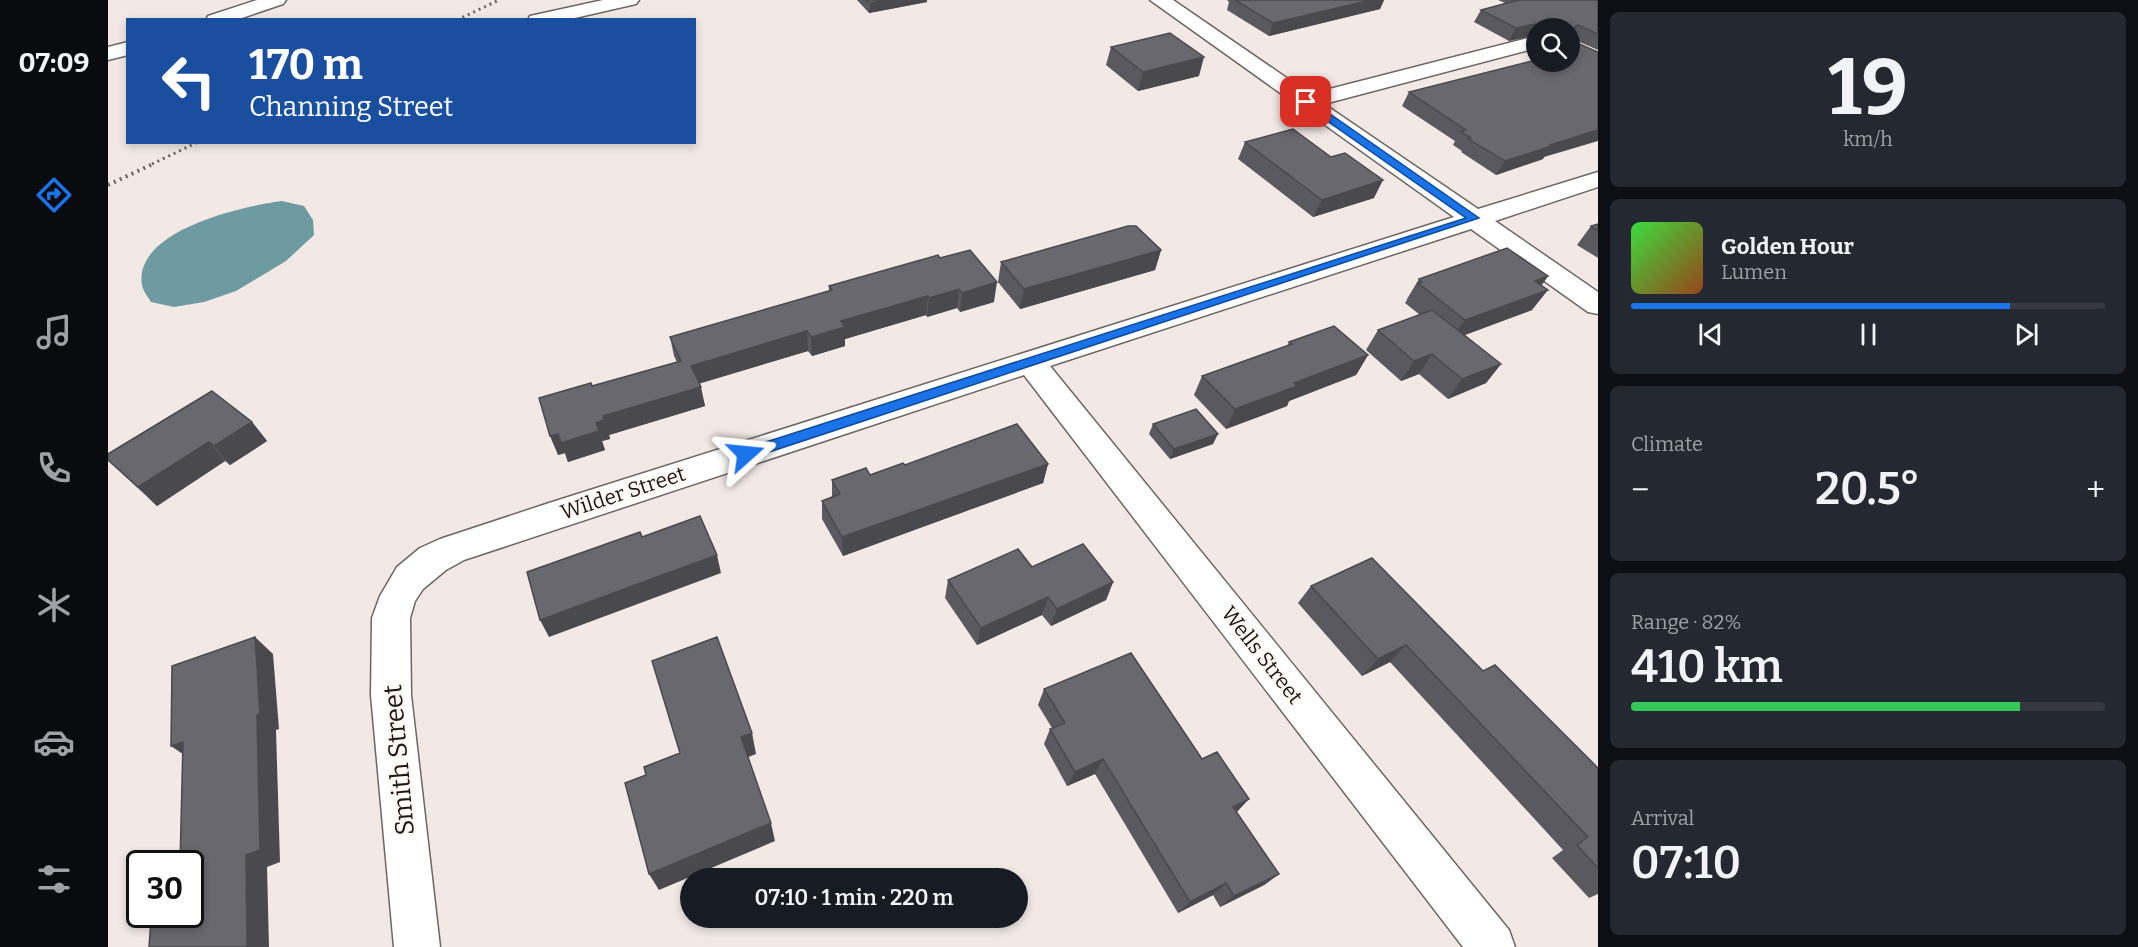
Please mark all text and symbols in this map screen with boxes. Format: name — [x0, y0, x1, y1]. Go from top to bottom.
map controls — [1526, 18, 1580, 72]
button: search — [1526, 18, 1580, 72]
text: 170 m — [249, 40, 363, 90]
text: 19 — [1828, 41, 1908, 135]
icon: left — [150, 42, 228, 120]
text: 07:09 — [18, 47, 90, 79]
pin — [1280, 76, 1331, 127]
icon: arrive — [1289, 85, 1322, 118]
text: Channing Street — [249, 91, 453, 123]
text: km/h — [1843, 127, 1893, 151]
icon: directions — [33, 174, 75, 216]
text: Golden Hour — [1721, 233, 1854, 260]
text: Lumen — [1721, 260, 1787, 284]
icon: music — [33, 311, 75, 353]
icon: previous — [1694, 318, 1727, 351]
icon: pause — [1852, 318, 1885, 351]
icon: next — [2010, 318, 2043, 351]
position arrow — [714, 422, 778, 486]
text: Climate — [1631, 432, 1703, 456]
icon: phone — [33, 447, 75, 489]
street label: Wilder Street — [557, 460, 689, 525]
text: 20.5° — [1815, 462, 1920, 516]
text: − — [1631, 470, 1649, 510]
text: + — [2086, 470, 2105, 510]
icon: climate — [33, 584, 75, 626]
street label: Wells Street — [1216, 601, 1309, 709]
text: Range · 82% — [1631, 610, 1741, 634]
text: 410 km — [1631, 640, 1783, 694]
street label: Smith Street — [377, 683, 421, 837]
icon: car — [33, 721, 75, 763]
text: Arrival — [1631, 806, 1694, 830]
text: 07:10 — [1631, 836, 1741, 890]
speed limit sign: 30 — [126, 850, 204, 928]
icon: filters — [33, 858, 75, 900]
text: 07:10 · 1 min · 220 m — [754, 884, 954, 911]

